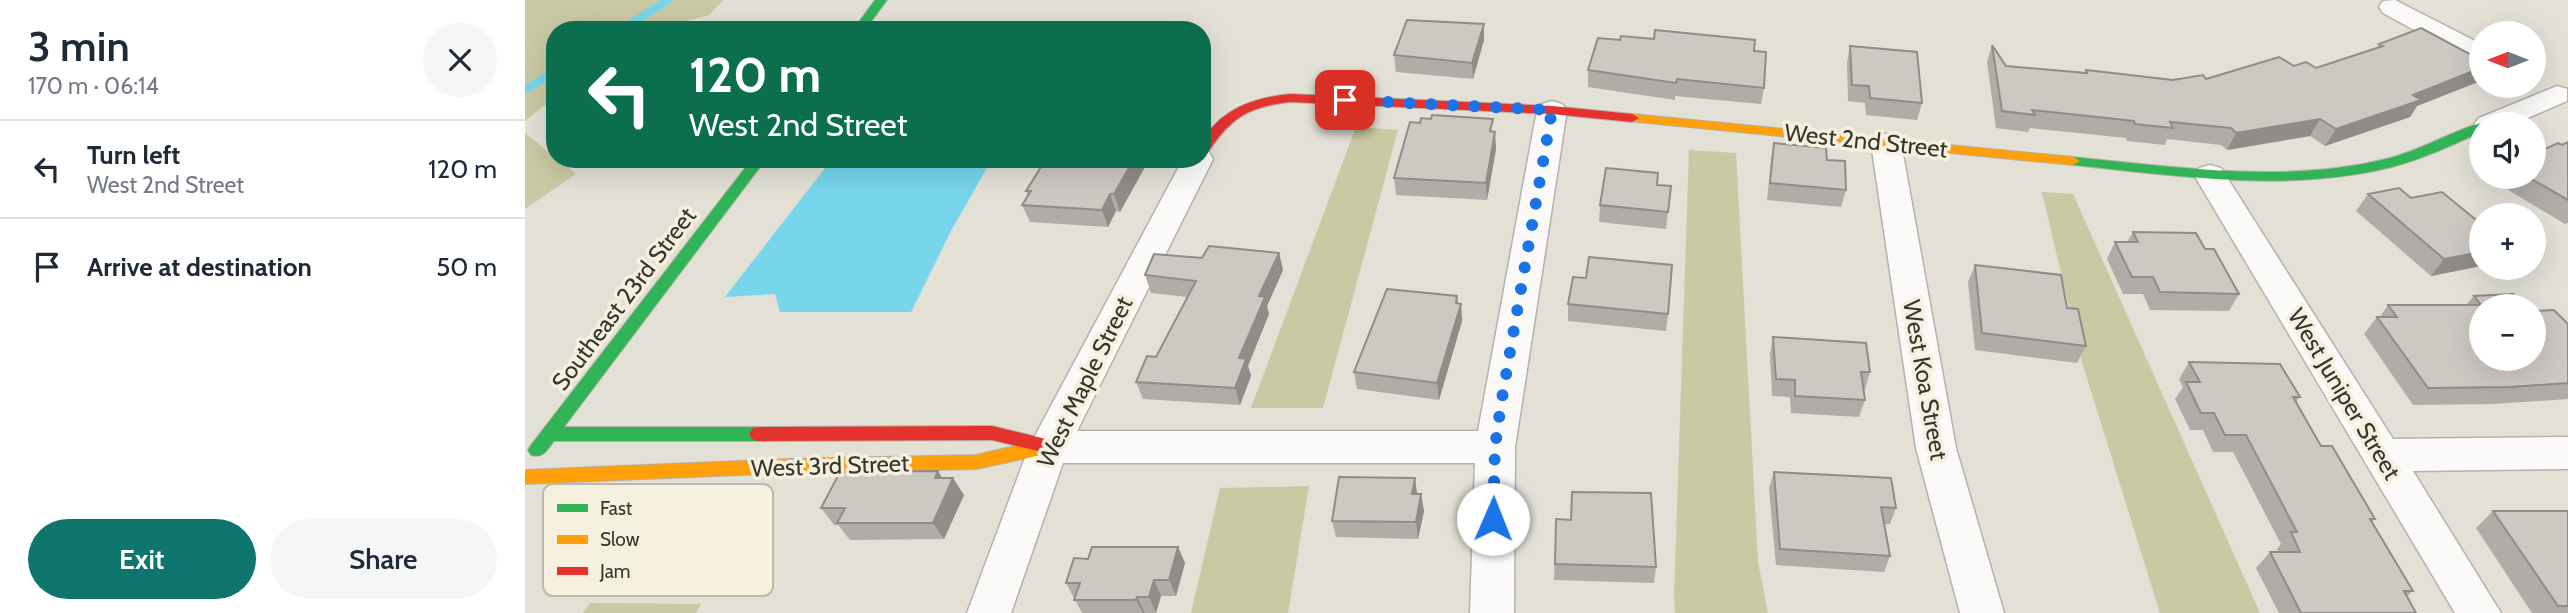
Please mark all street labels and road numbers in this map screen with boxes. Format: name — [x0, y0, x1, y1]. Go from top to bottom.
street label: West 2nd Street — [1783, 118, 1949, 163]
street label: Southeast 23rd Street — [545, 202, 702, 396]
street label: West Maple Street — [1031, 292, 1138, 472]
street label: West Koa Street — [1897, 298, 1954, 462]
street label: West Juniper Street — [2282, 303, 2407, 485]
street label: West 3rd Street — [750, 448, 910, 483]

